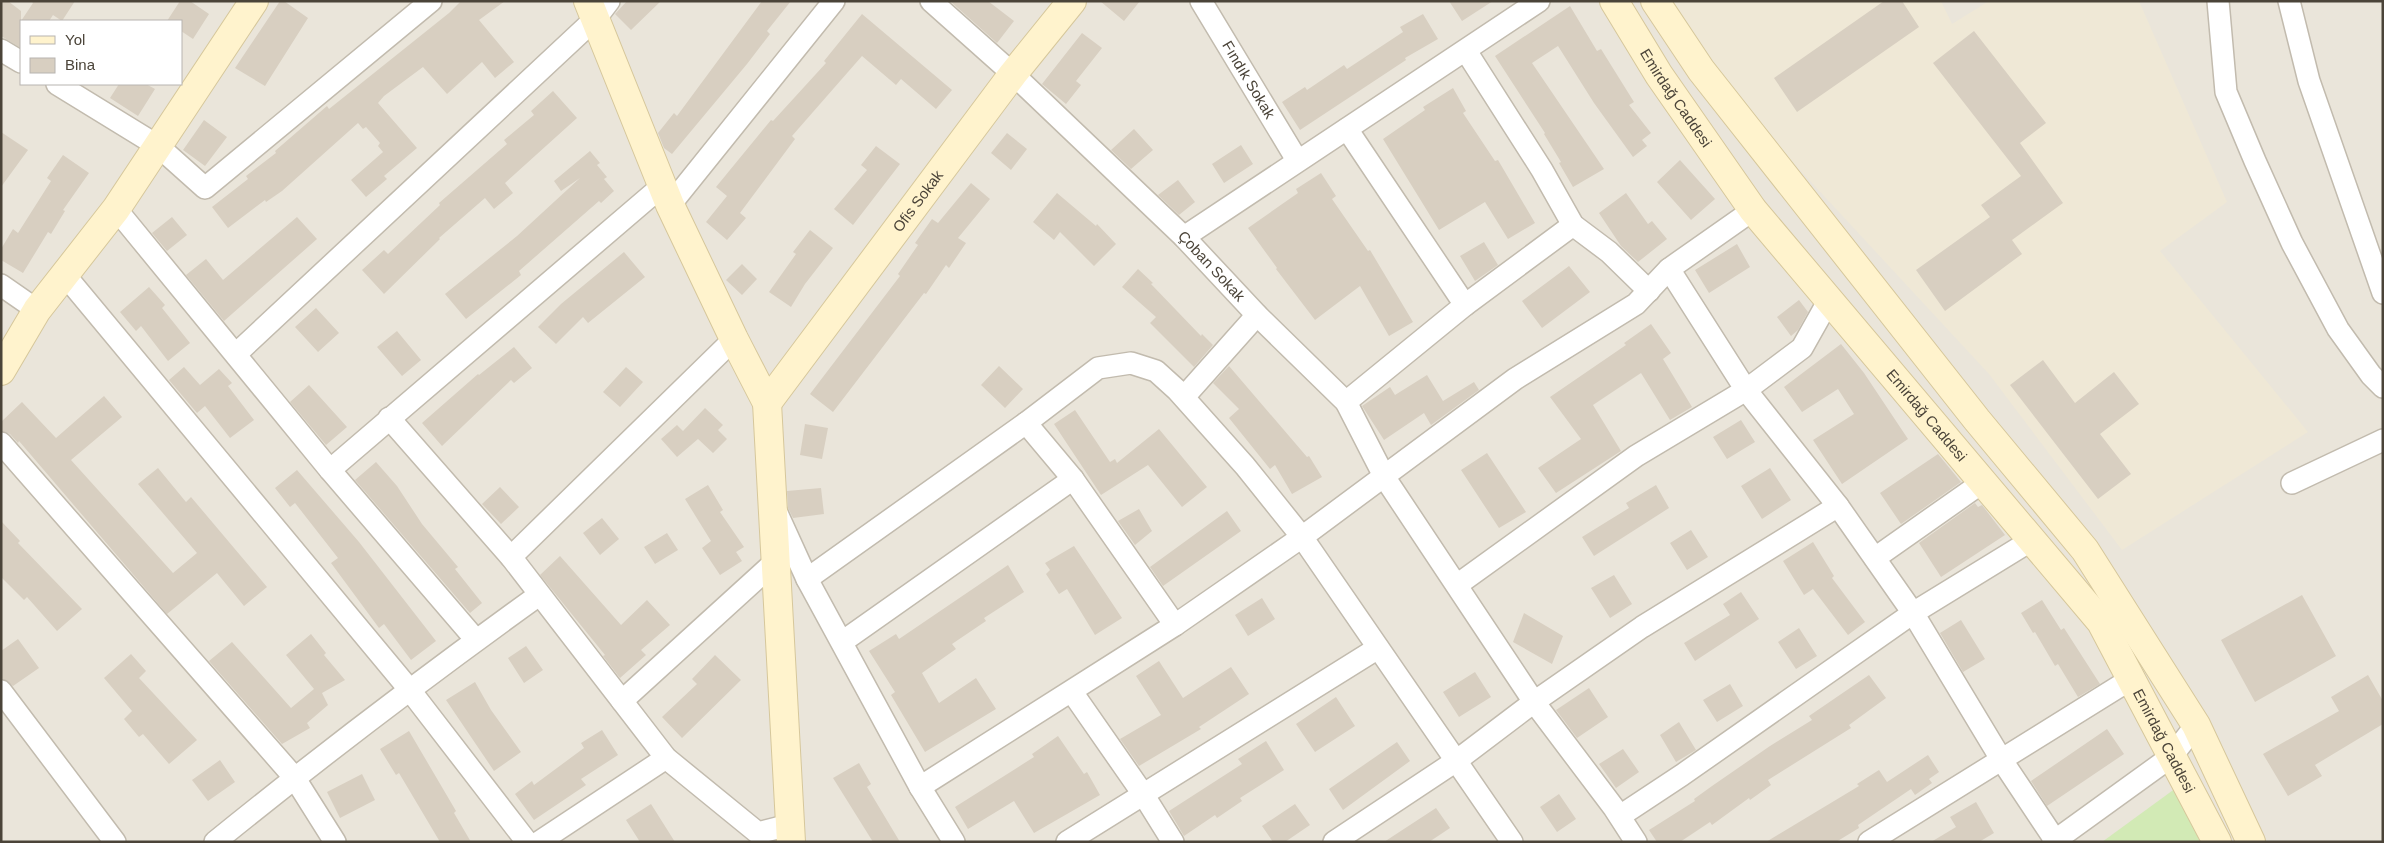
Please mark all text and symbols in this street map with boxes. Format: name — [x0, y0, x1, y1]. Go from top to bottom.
legend — [20, 20, 182, 85]
text: Yol — [65, 31, 85, 48]
street label: Fındık Sokak — [1219, 38, 1279, 122]
street label: Emirdağ Caddesi — [1637, 45, 1716, 150]
text: Bina — [65, 56, 96, 73]
street label: Ofis Sokak — [889, 166, 946, 235]
street label: Çoban Sokak — [1175, 227, 1249, 305]
street label: Emirdağ Caddesi — [1883, 366, 1971, 465]
street label: Emirdağ Caddesi — [2130, 686, 2199, 796]

